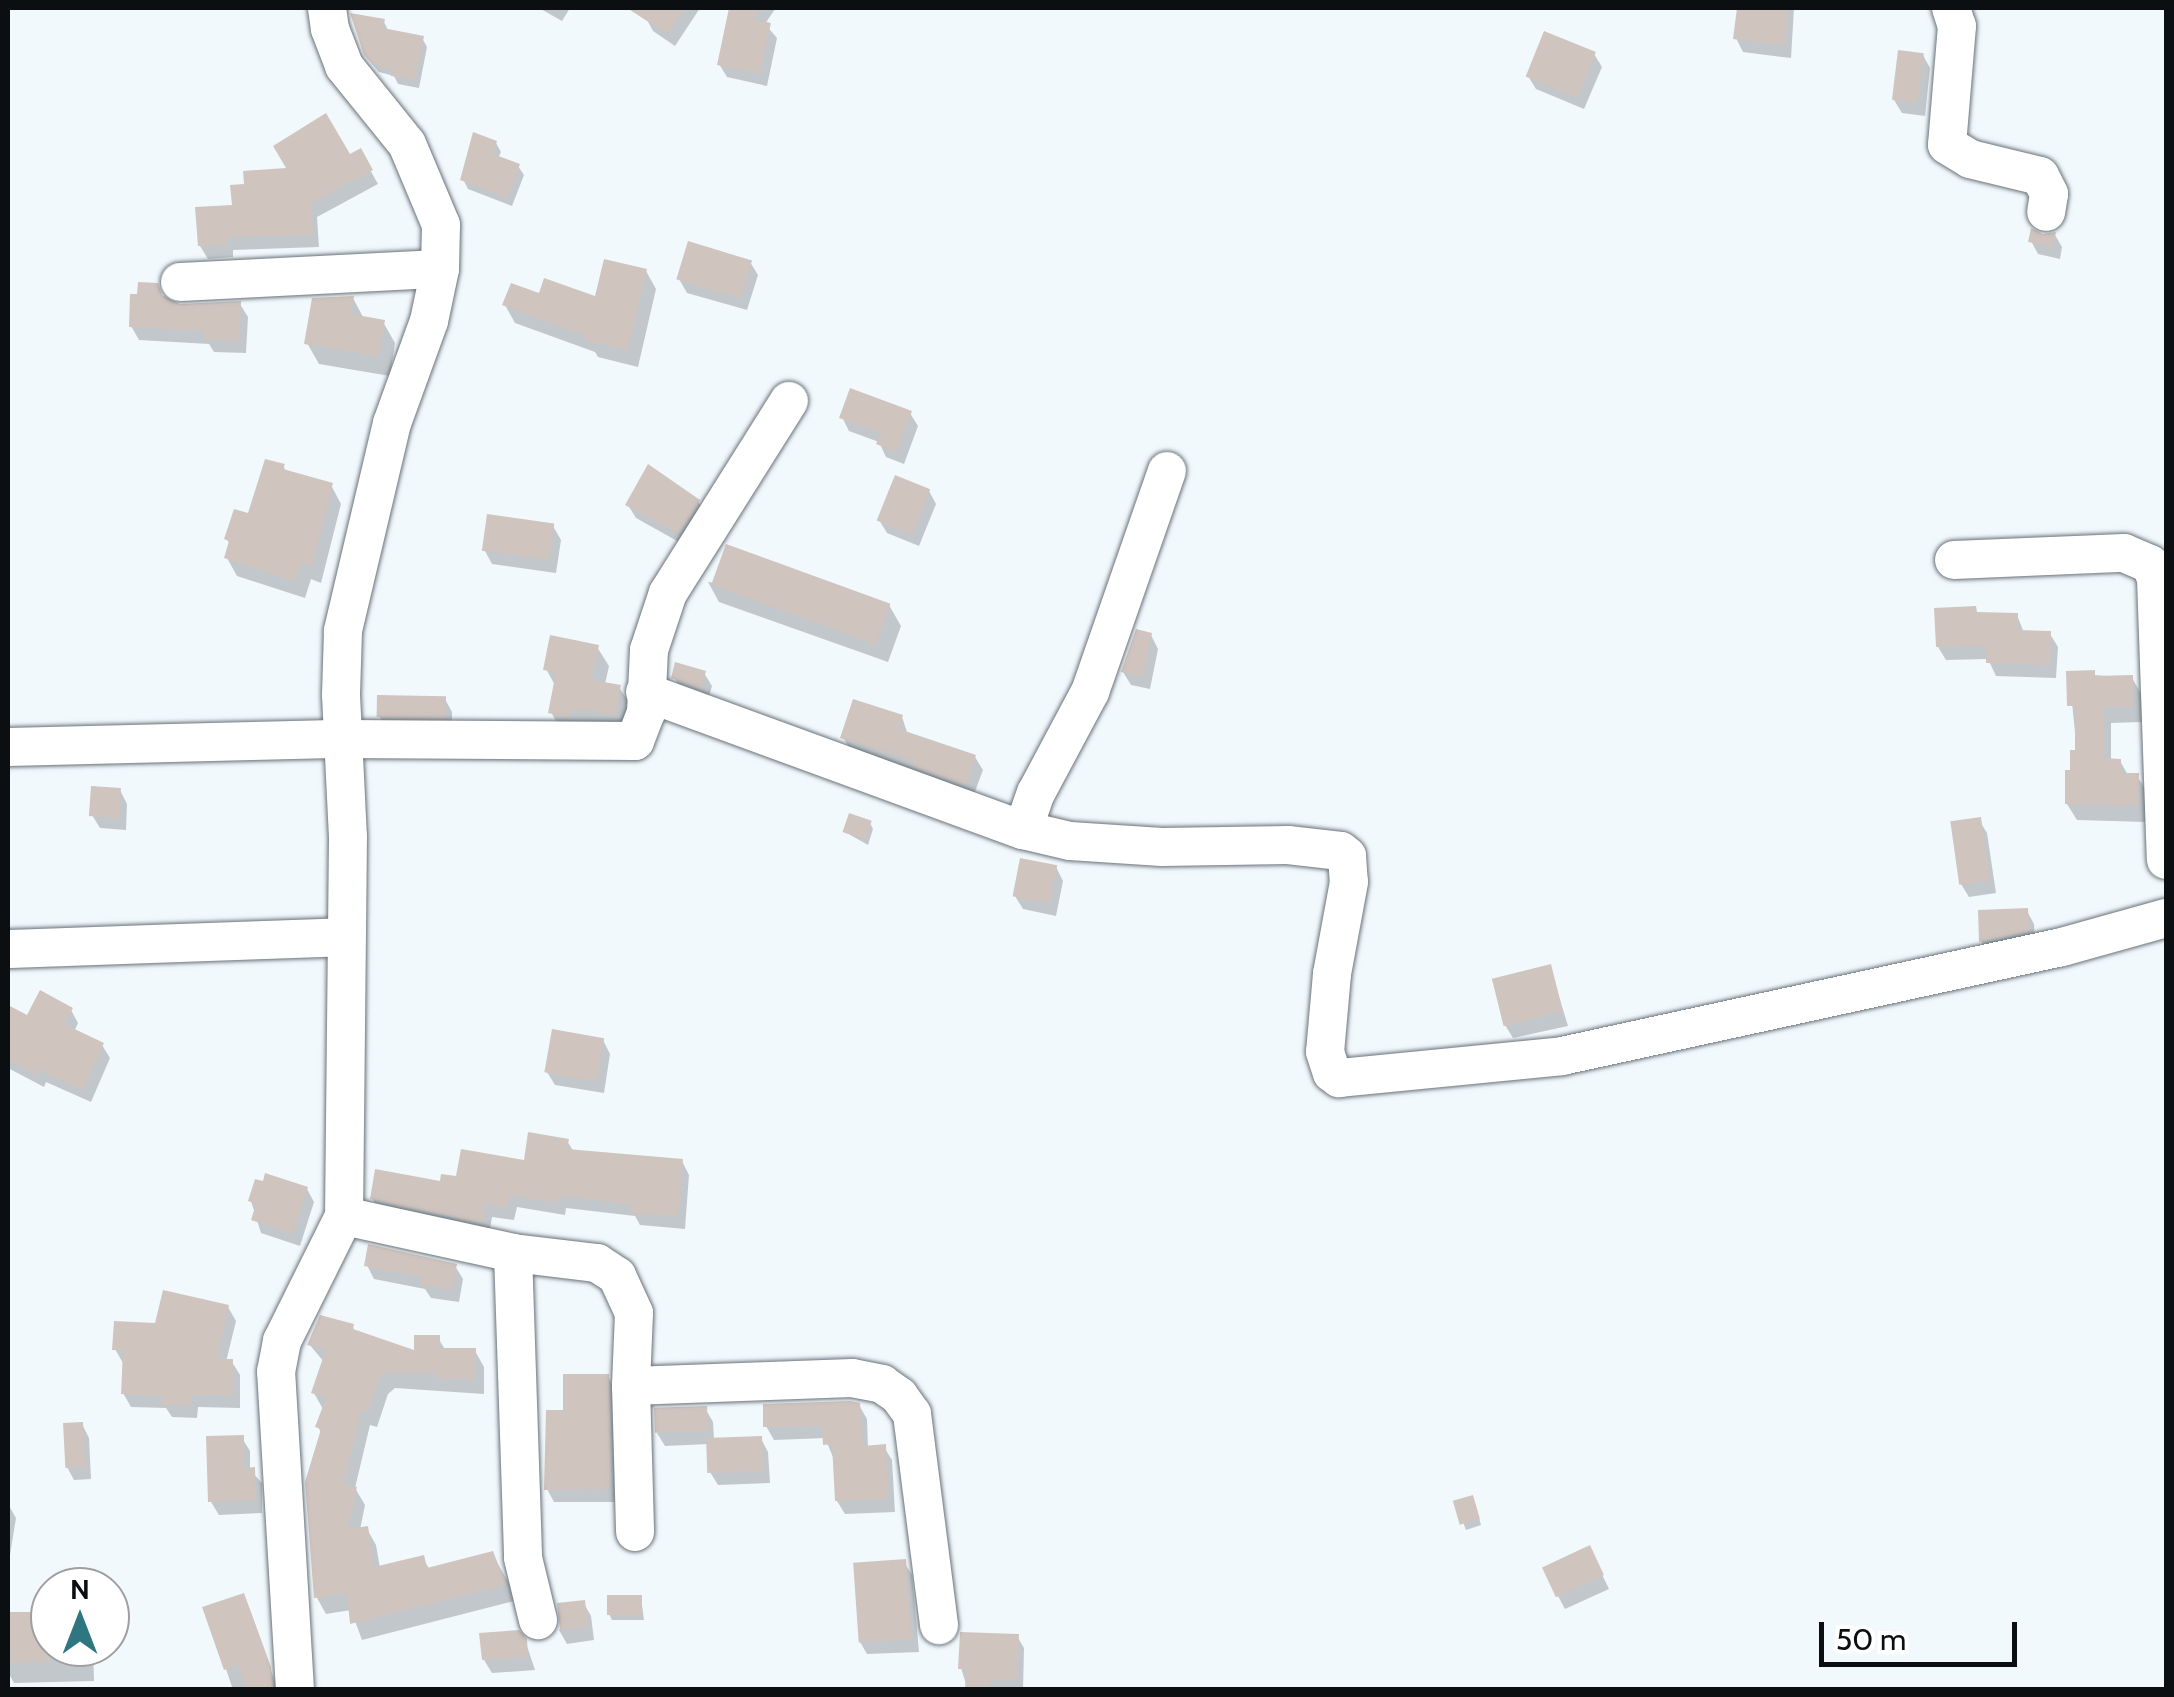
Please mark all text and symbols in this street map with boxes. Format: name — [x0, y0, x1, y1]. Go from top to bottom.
north arrow — [30, 1567, 130, 1667]
text: N — [70, 1572, 90, 1606]
scale bar — [1824, 1602, 2022, 1664]
text: 50 m — [1836, 1621, 1906, 1658]

